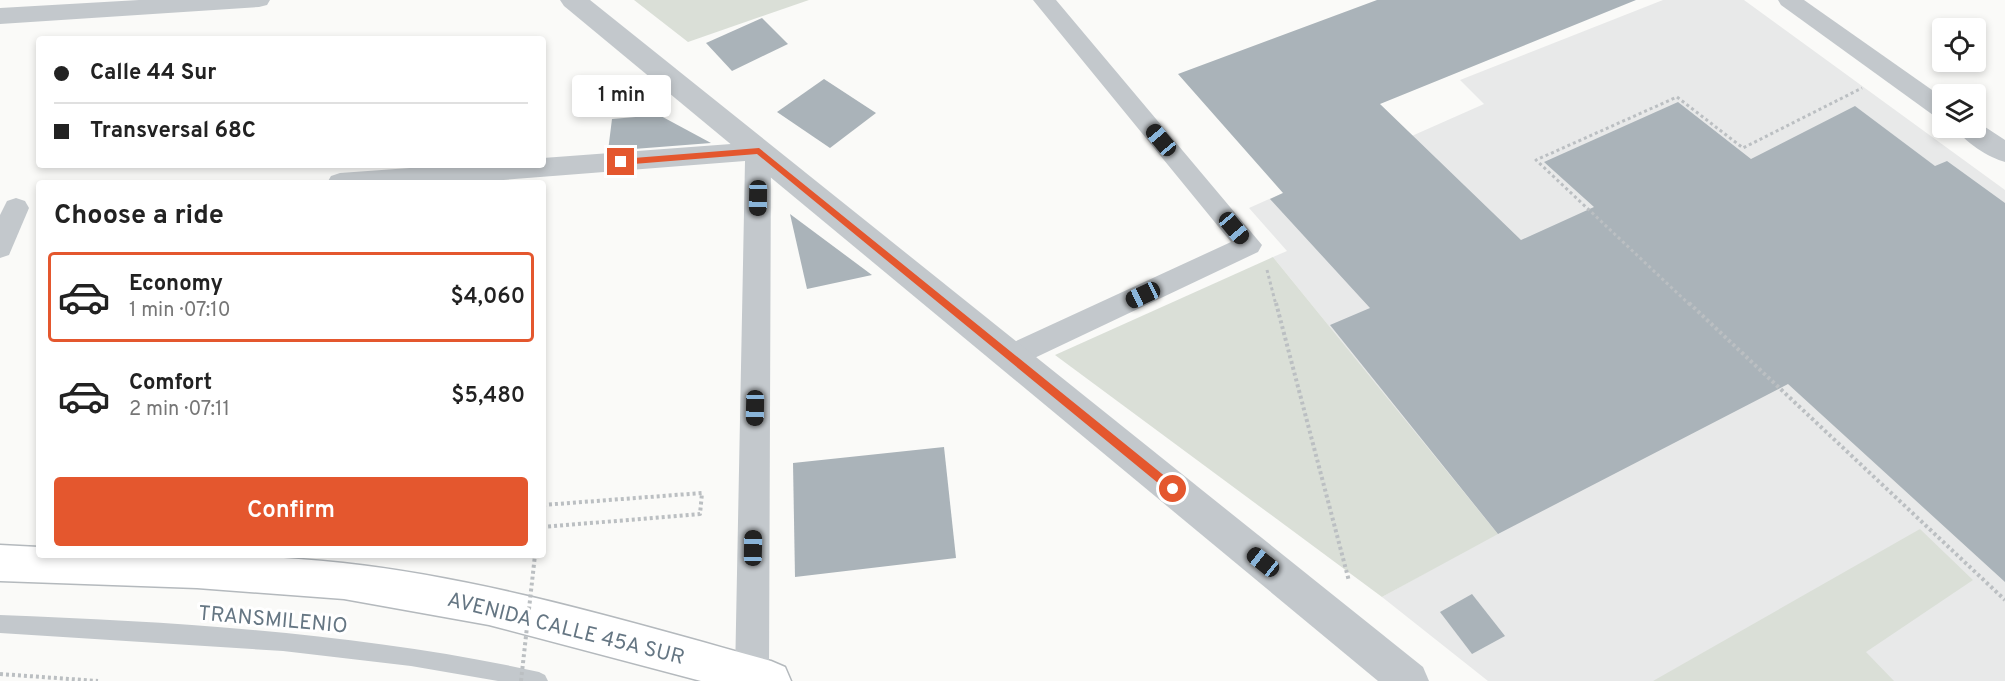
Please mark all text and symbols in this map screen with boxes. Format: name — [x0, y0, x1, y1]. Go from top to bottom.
map controls — [1932, 18, 1986, 138]
button: locate — [1932, 18, 1986, 72]
text: Calle 44 Sur — [90, 60, 216, 87]
callout: 1 min — [572, 75, 670, 117]
text: 1 min — [598, 83, 645, 109]
button: layers — [1932, 84, 1986, 138]
text: Transversal 68C — [90, 118, 256, 145]
car — [1143, 120, 1179, 160]
route end — [607, 148, 634, 175]
car — [749, 180, 767, 216]
text: Choose a ride — [54, 199, 224, 233]
car — [1216, 208, 1252, 248]
icon: car — [57, 270, 111, 324]
text: Economy — [129, 271, 223, 298]
car — [1123, 279, 1163, 311]
text: $4,060 — [450, 284, 525, 311]
text: 1 min · 07:10 — [129, 298, 231, 324]
icon: car — [57, 369, 111, 423]
text: Comfort — [129, 370, 212, 397]
text: $5,480 — [451, 383, 525, 410]
car — [746, 390, 764, 426]
text: 2 min · 07:11 — [129, 397, 230, 423]
route start — [1159, 475, 1186, 502]
button: Confirm — [54, 477, 528, 546]
car — [744, 530, 762, 566]
car — [1243, 544, 1283, 580]
street label: AVENIDA CALLE 45A SUR — [444, 587, 687, 672]
street label: TRANSMILENIO — [197, 601, 349, 640]

